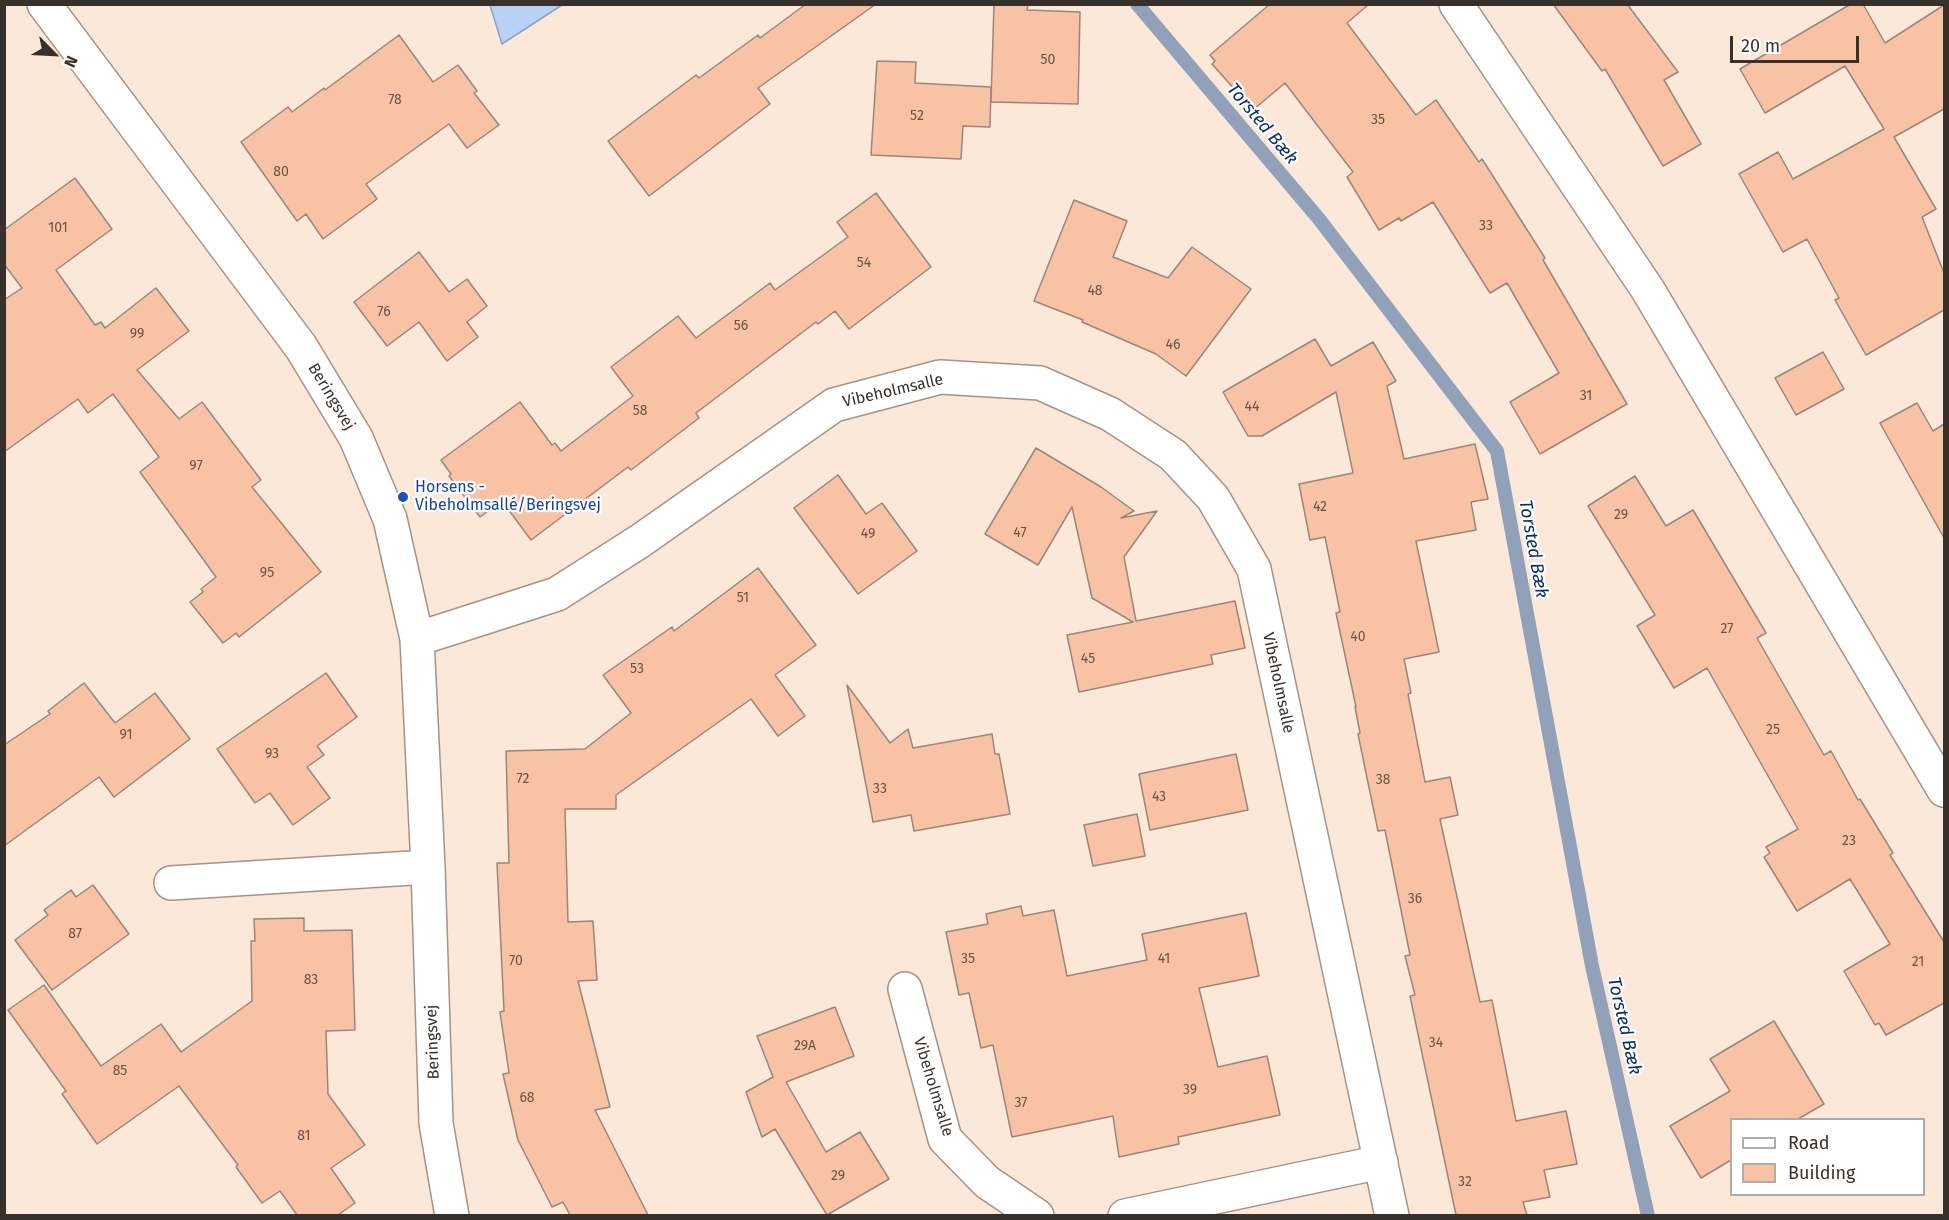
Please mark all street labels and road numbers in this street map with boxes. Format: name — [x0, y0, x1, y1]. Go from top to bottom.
street label: Beringsvej — [303, 360, 359, 434]
street label: Vibeholmsalle — [841, 370, 945, 412]
street label: Vibeholmsalle — [1258, 631, 1298, 735]
street label: Beringsvej — [422, 1004, 444, 1080]
street label: Vibeholmsalle — [909, 1035, 957, 1139]

